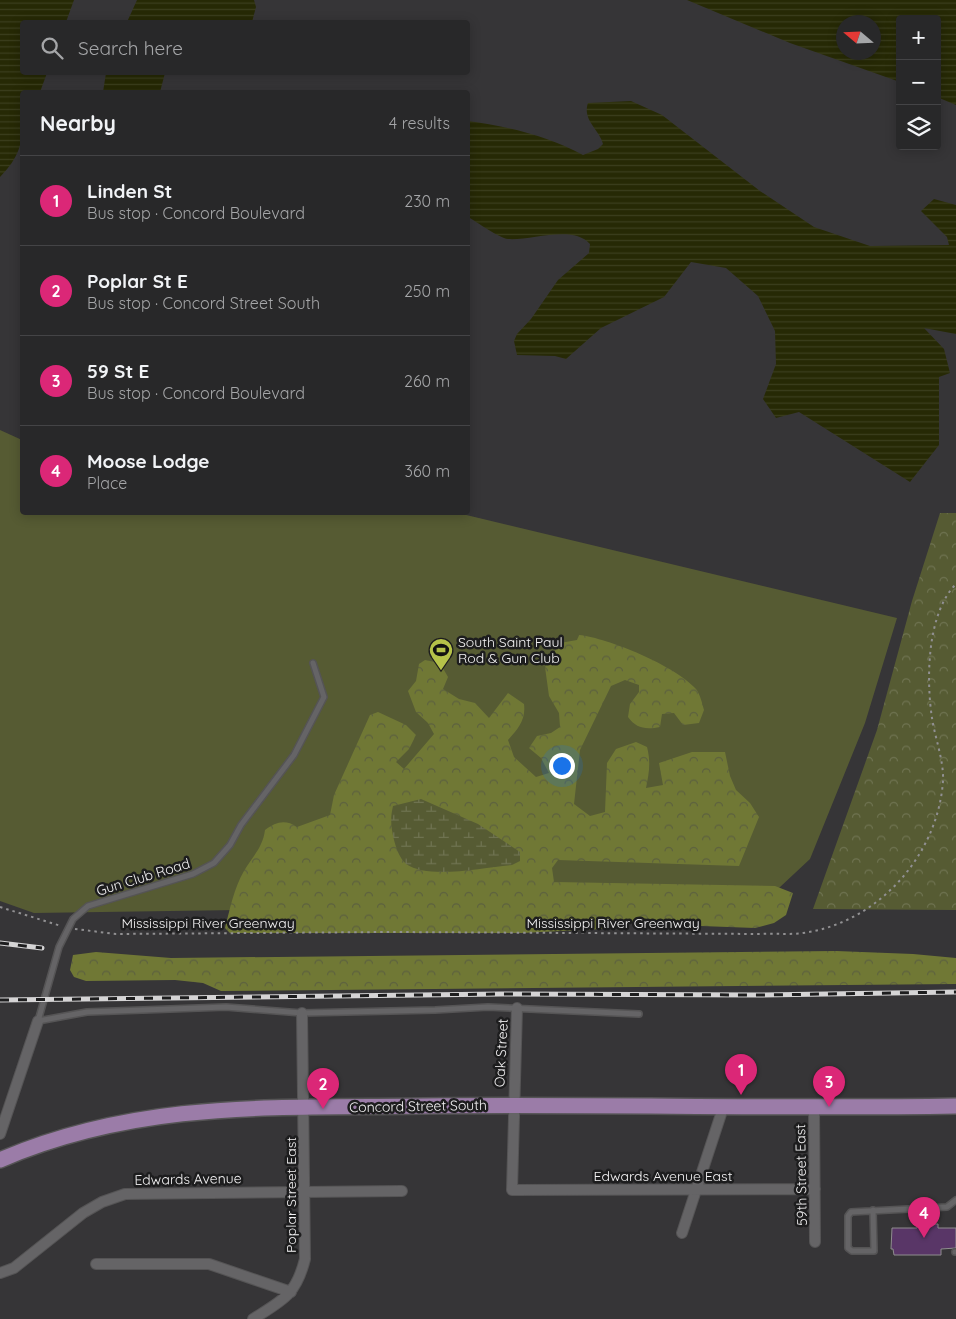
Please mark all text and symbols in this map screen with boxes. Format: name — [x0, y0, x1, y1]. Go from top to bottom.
north arrow — [836, 15, 881, 60]
map controls — [896, 15, 941, 150]
button: + — [896, 15, 941, 60]
search box — [20, 20, 470, 75]
icon: search — [38, 34, 66, 62]
text: Search here — [78, 36, 183, 60]
button: − — [896, 60, 941, 105]
button: layers — [896, 105, 941, 150]
text: Nearby — [40, 110, 116, 136]
text: 4 results — [389, 113, 450, 133]
text: Linden St — [87, 179, 172, 203]
text: 1 — [53, 191, 59, 211]
text: 230 m — [404, 191, 450, 211]
text: Bus stop · Concord Boulevard — [87, 203, 305, 223]
text: Poplar St E — [87, 269, 188, 293]
text: 2 — [51, 281, 61, 301]
text: 250 m — [404, 281, 450, 301]
text: Bus stop · Concord Street South — [87, 293, 320, 313]
text: 59 St E — [87, 359, 149, 383]
text: 3 — [52, 371, 60, 391]
text: 260 m — [404, 371, 450, 391]
text: Bus stop · Concord Boulevard — [87, 383, 305, 403]
text: Moose Lodge — [87, 449, 209, 473]
text: 4 — [51, 461, 61, 481]
text: 360 m — [405, 461, 450, 481]
text: Place — [87, 473, 127, 493]
place label: South Saint Paul Rod & Gun Club — [458, 633, 563, 667]
sports icon: South Saint Paul Rod & Gun Club — [428, 637, 454, 671]
your location — [549, 753, 575, 779]
street label: Gun Club Road — [94, 854, 192, 900]
street label: Mississippi River Greenway — [121, 914, 295, 932]
street label: Mississippi River Greenway — [526, 914, 700, 932]
street label: Oak Street — [490, 1018, 512, 1088]
pin: 1 — [725, 1054, 757, 1095]
pin: 3 — [813, 1066, 845, 1107]
pin: 2 — [307, 1068, 339, 1109]
street label: Concord Street South — [349, 1096, 487, 1116]
street label: 59th Street East — [791, 1124, 811, 1226]
street label: Poplar Street East — [282, 1137, 300, 1253]
street label: Edwards Avenue East — [594, 1167, 733, 1185]
street label: Edwards Avenue — [134, 1169, 242, 1189]
pin: 4 — [908, 1197, 940, 1238]

